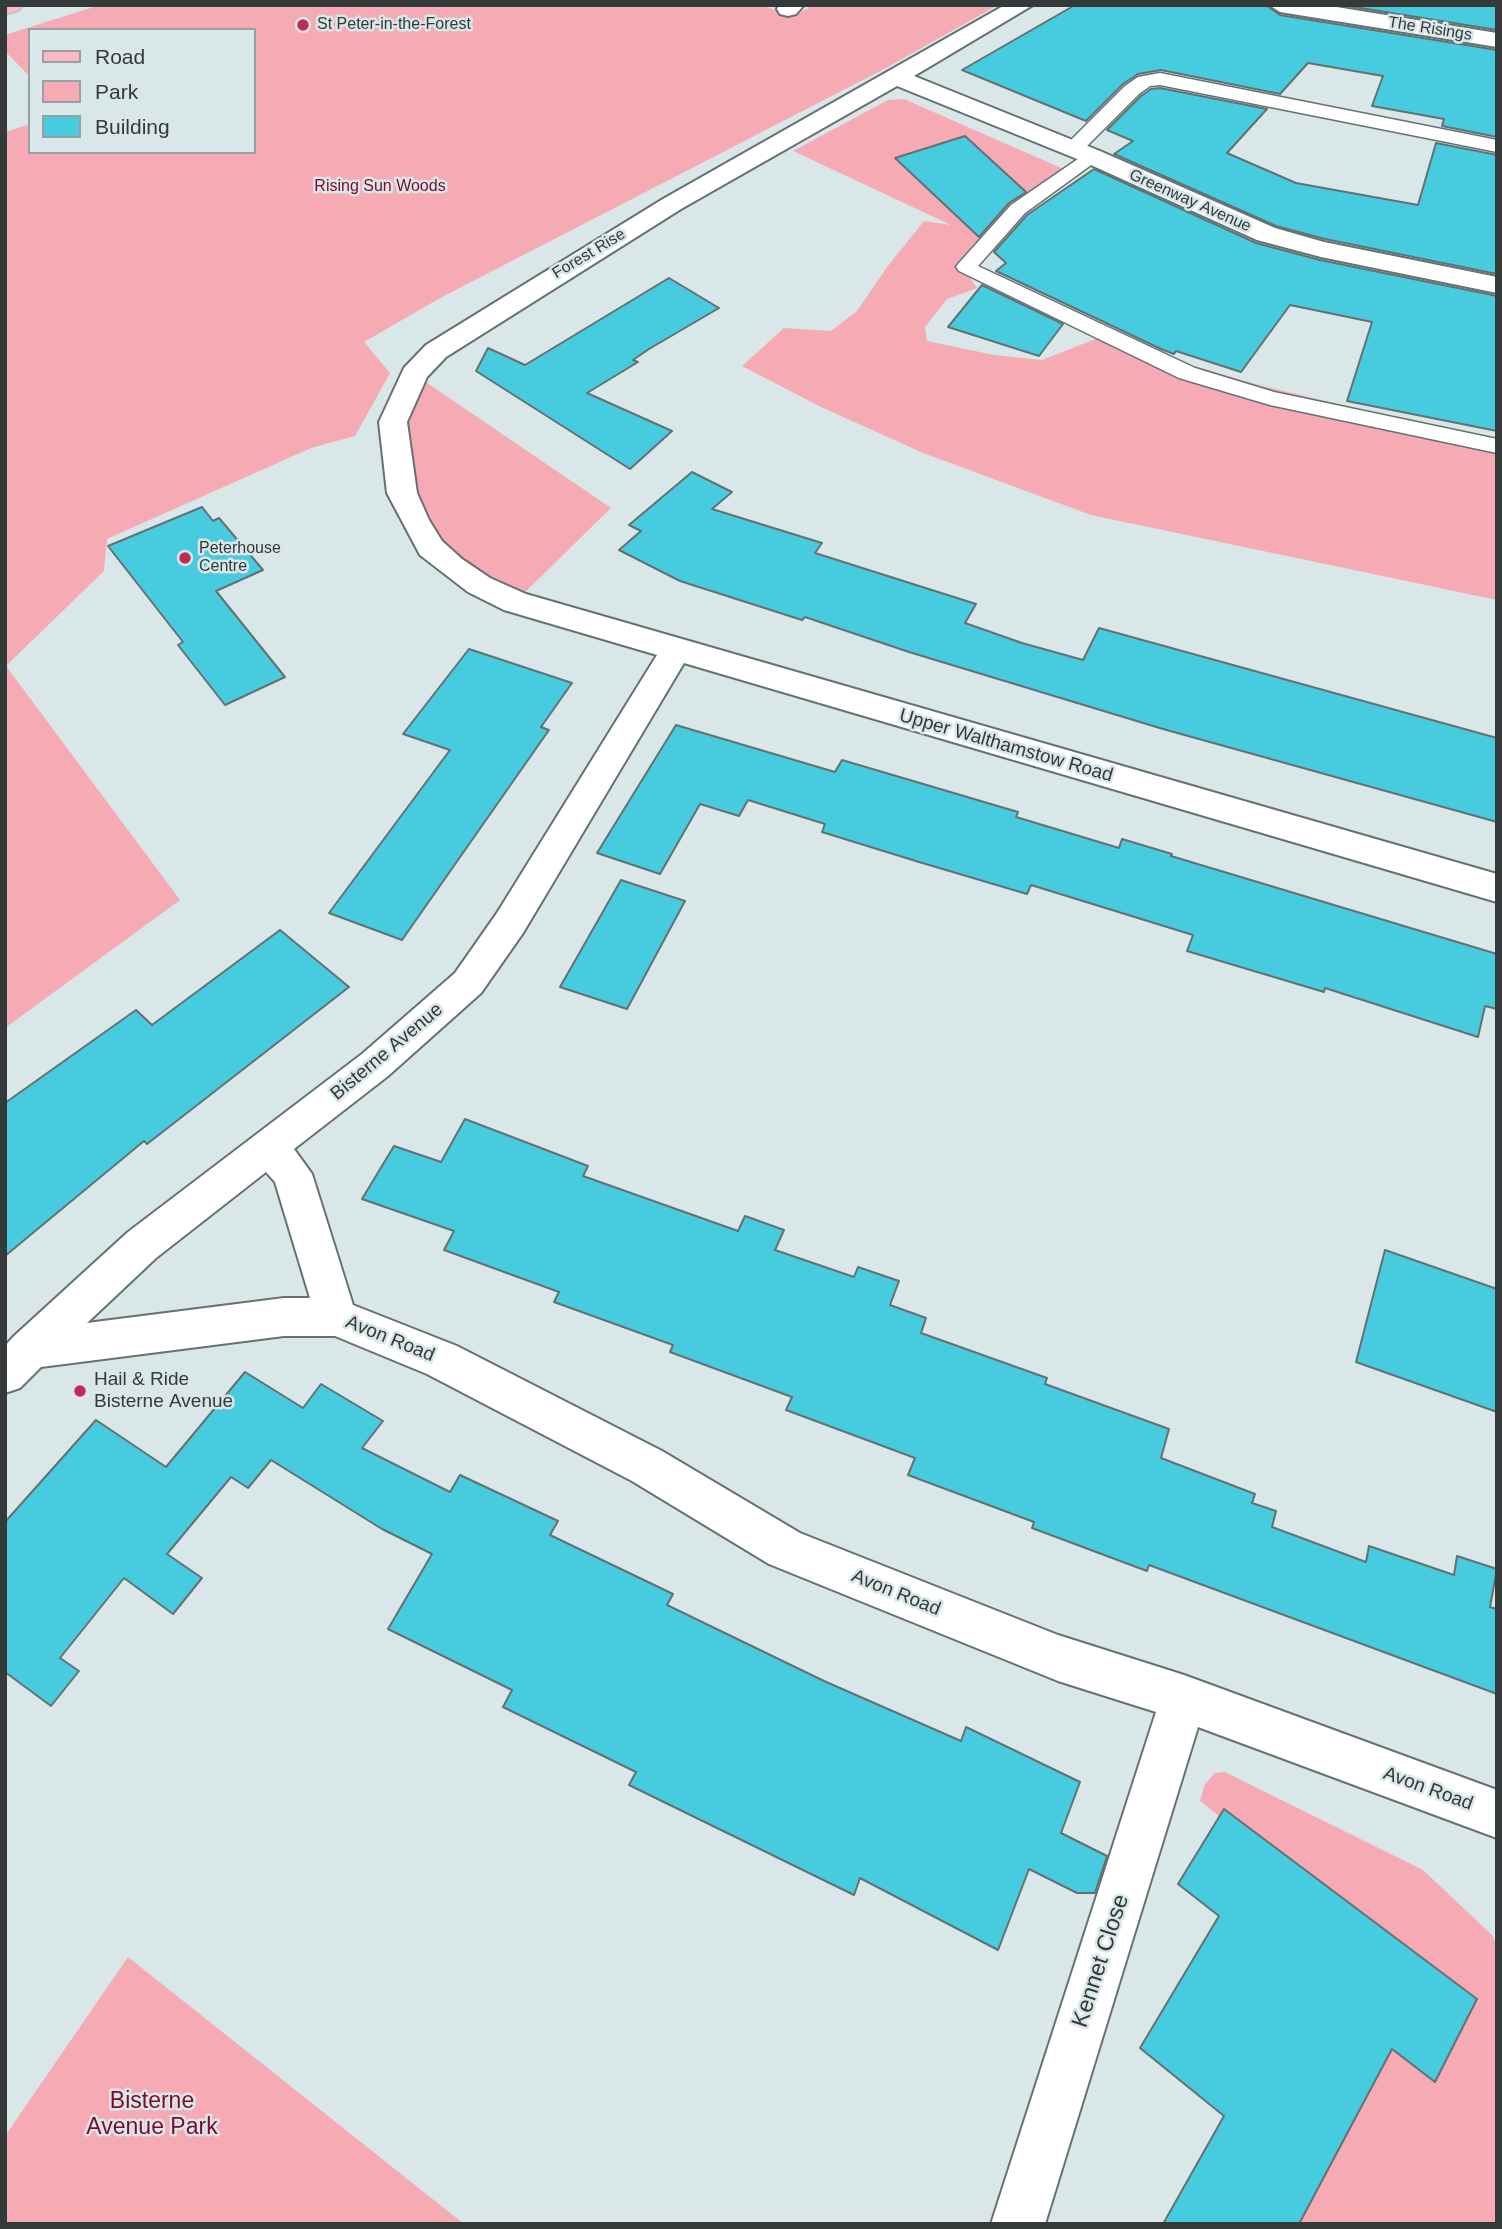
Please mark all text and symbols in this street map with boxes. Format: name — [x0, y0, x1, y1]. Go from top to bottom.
street label: The Risings — [1387, 13, 1473, 45]
place label: St Peter-in-the-Forest — [317, 15, 471, 35]
marker: St Peter-in-the-Forest — [295, 17, 311, 33]
legend — [28, 28, 256, 154]
text: Road — [95, 45, 145, 68]
text: Park — [95, 80, 138, 103]
text: Building — [95, 115, 170, 138]
street label: Greenway Avenue — [1126, 166, 1254, 236]
park label: Rising Sun Woods — [314, 177, 446, 197]
street label: Forest Rise — [549, 225, 629, 283]
place label: Peterhouse Centre — [199, 539, 281, 577]
marker: Peterhouse Centre — [177, 550, 193, 566]
street label: Upper Walthamstow Road — [897, 705, 1115, 787]
street label: Bisterne Avenue — [326, 999, 448, 1105]
street label: Avon Road — [342, 1311, 438, 1367]
place label: Hail & Ride Bisterne Avenue — [94, 1369, 233, 1413]
marker: Hail & Ride Bisterne Avenue — [72, 1383, 88, 1399]
street label: Avon Road — [848, 1565, 944, 1621]
street label: Avon Road — [1380, 1762, 1476, 1816]
street label: Kennet Close — [1067, 1891, 1135, 2031]
park label: Bisterne Avenue Park — [86, 2088, 218, 2142]

